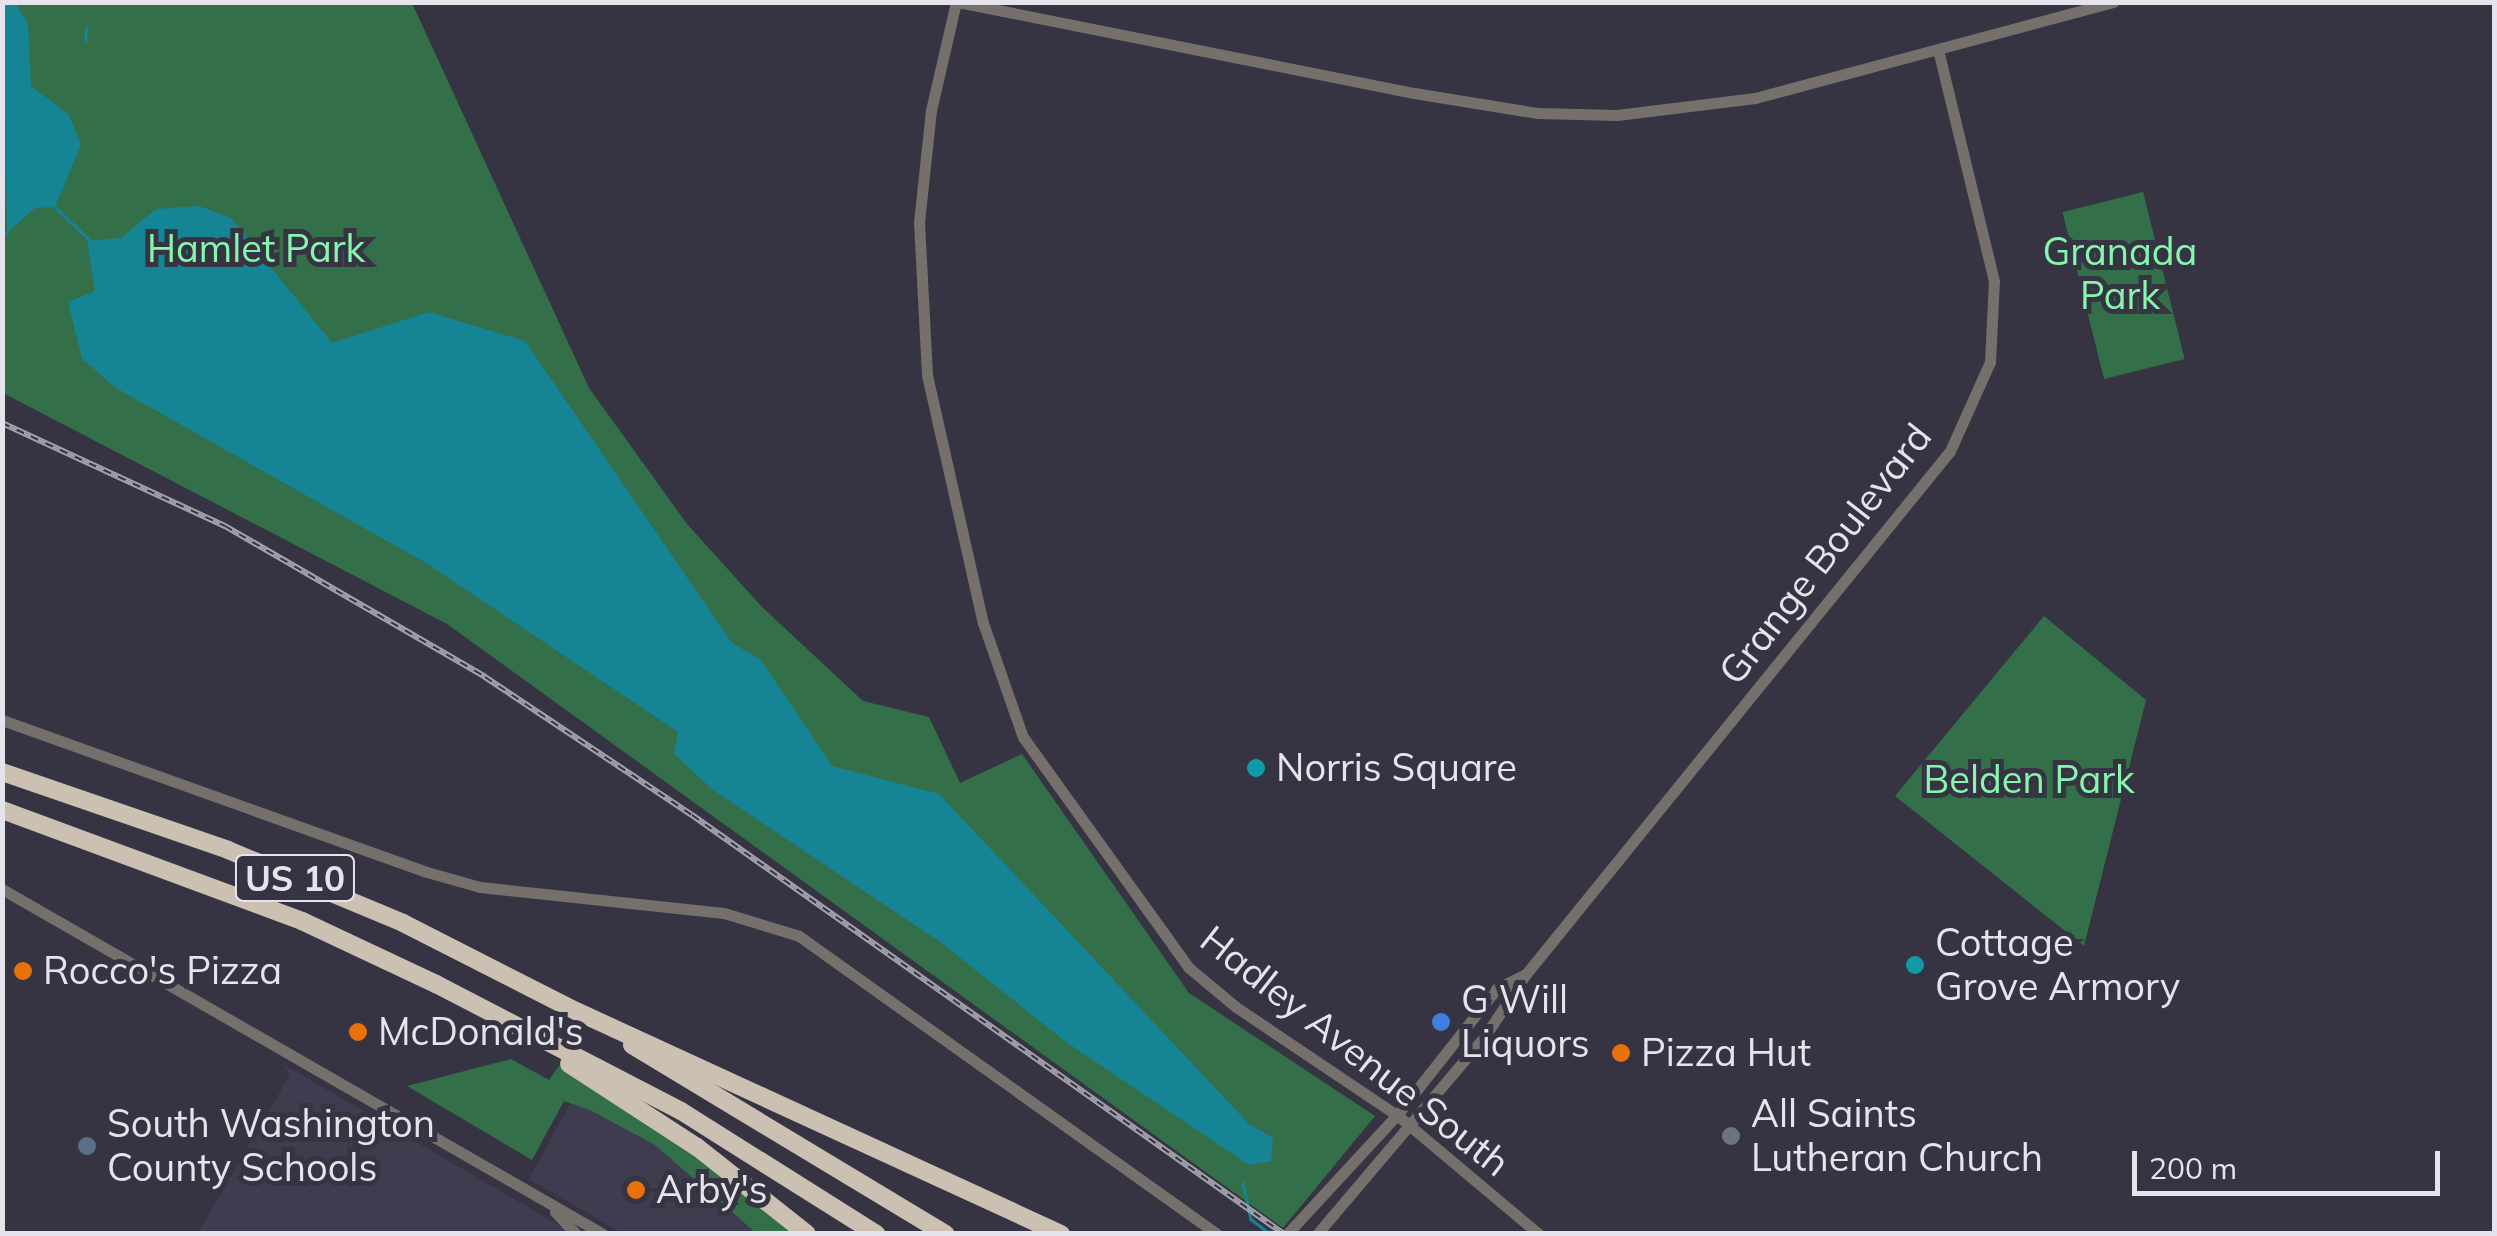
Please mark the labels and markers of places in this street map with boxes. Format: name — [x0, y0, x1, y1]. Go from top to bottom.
place label: Norris Square — [1276, 745, 1517, 791]
marker: Norris Square — [1245, 757, 1267, 779]
place label: Cottage Grove Armory — [1935, 920, 2180, 1009]
place label: Rocco's Pizza — [43, 948, 282, 994]
marker: Cottage Grove Armory — [1904, 954, 1926, 976]
marker: Rocco's Pizza — [12, 960, 34, 982]
place label: G Will Liquors — [1461, 977, 1590, 1066]
place label: McDonald's — [378, 1009, 584, 1055]
marker: G Will Liquors — [1430, 1011, 1452, 1033]
marker: McDonald's — [347, 1021, 369, 1043]
place label: Pizza Hut — [1641, 1030, 1811, 1076]
marker: Pizza Hut — [1610, 1042, 1632, 1064]
place label: All Saints Lutheran Church — [1751, 1091, 2043, 1180]
place label: South Washington County Schools — [107, 1101, 435, 1190]
marker: All Saints Lutheran Church — [1720, 1125, 1742, 1147]
marker: South Washington County Schools — [76, 1135, 98, 1157]
place label: Arby's — [656, 1167, 768, 1213]
marker: Arby's — [625, 1179, 647, 1201]

